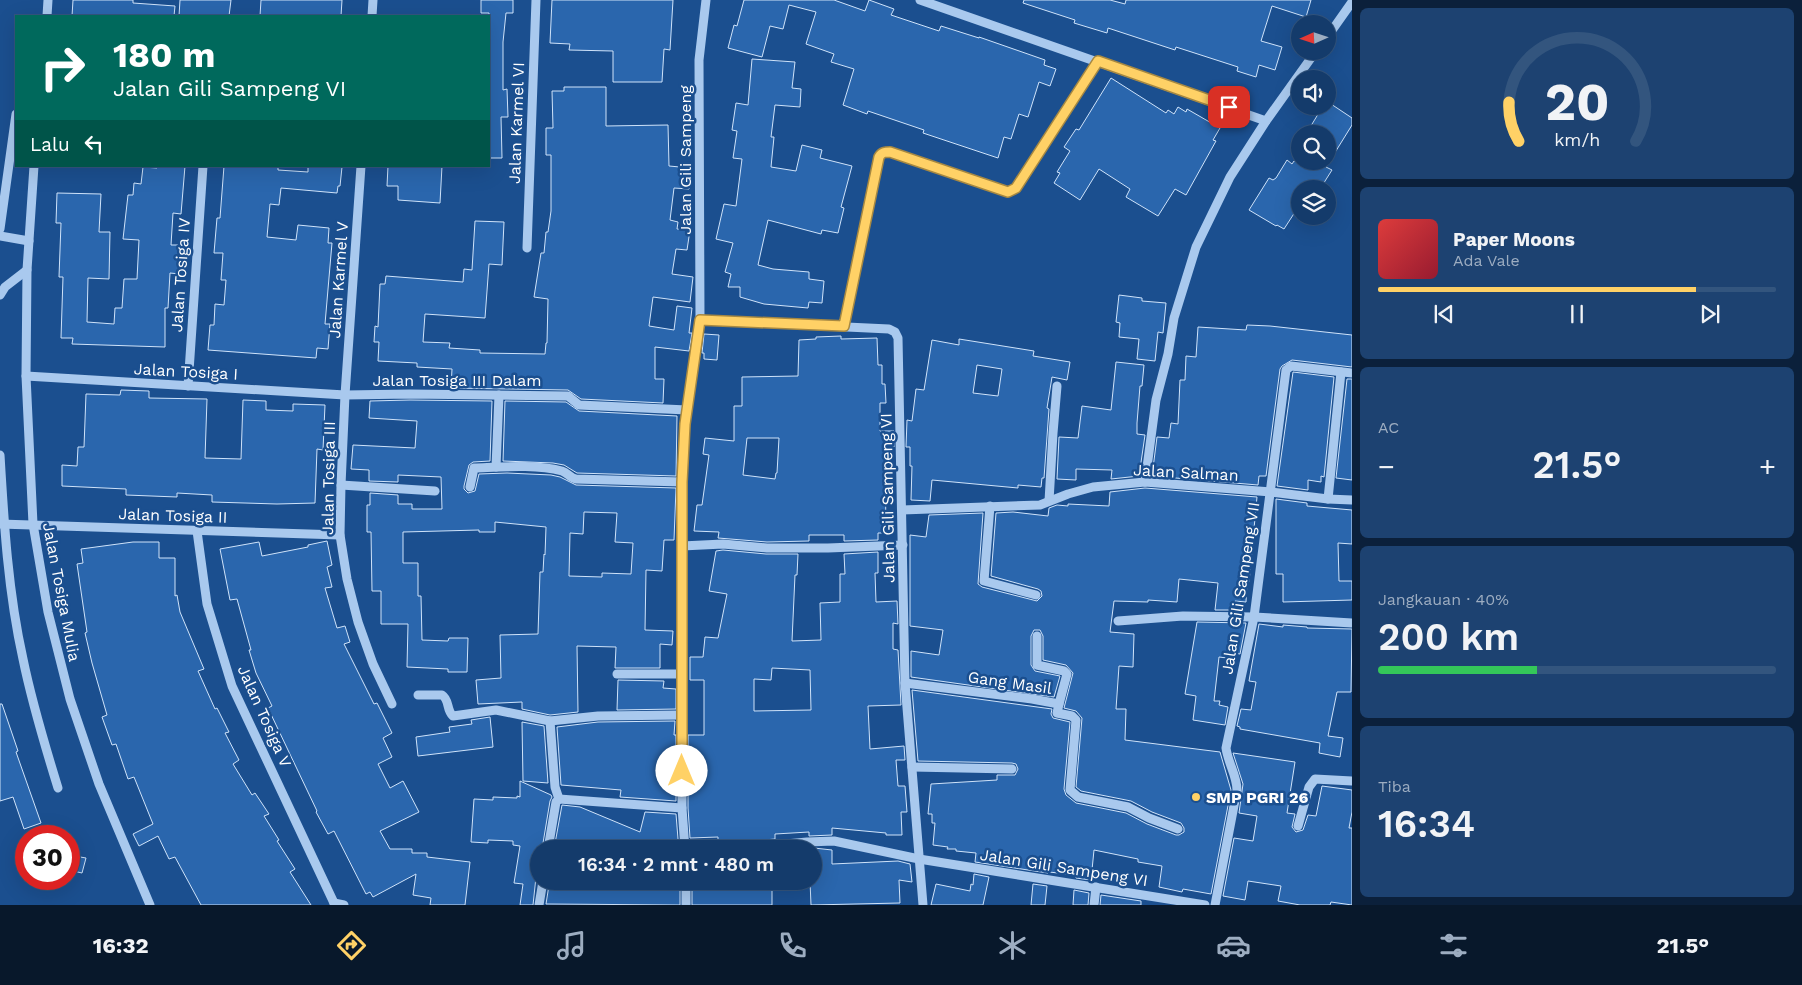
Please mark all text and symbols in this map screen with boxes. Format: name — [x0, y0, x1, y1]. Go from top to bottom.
north arrow — [1291, 15, 1336, 60]
map controls — [1291, 15, 1336, 225]
text: 180 m — [113, 34, 216, 76]
icon: right — [30, 35, 95, 100]
street label: Jalan Karmel VI — [505, 62, 528, 184]
button: sound — [1291, 70, 1336, 115]
text: 20 — [1545, 72, 1609, 133]
text: Jalan Gili Sampeng VI — [113, 76, 346, 101]
street label: Jalan Gili Sampeng — [676, 85, 695, 235]
pin — [1208, 86, 1250, 128]
icon: arrive — [1215, 93, 1243, 121]
button: search — [1291, 125, 1336, 170]
text: km/h — [1554, 129, 1600, 150]
icon: left — [80, 130, 108, 158]
text: Lalu — [30, 133, 70, 156]
button: layers — [1291, 180, 1336, 225]
street label: Jalan Tosiga IV — [167, 217, 194, 333]
street label: Jalan Karmel V — [325, 221, 352, 339]
text: Paper Moons — [1453, 228, 1575, 251]
text: Ada Vale — [1453, 251, 1520, 270]
icon: previous — [1430, 300, 1458, 328]
icon: pause — [1563, 300, 1591, 328]
icon: next — [1696, 300, 1724, 328]
street label: Jalan Tosiga I — [133, 359, 239, 384]
street label: Jalan Tosiga III Dalam — [372, 371, 542, 390]
street label: Jalan Gili Sampeng VI — [877, 413, 898, 583]
text: AC — [1378, 418, 1399, 437]
street label: Jalan Tosiga III — [318, 421, 339, 535]
text: 21.5° — [1532, 443, 1622, 487]
text: − — [1378, 450, 1395, 483]
text: + — [1759, 450, 1776, 483]
street label: Jalan Salman — [1133, 460, 1239, 485]
street label: Jalan Gili Sampeng VII — [1217, 500, 1264, 676]
street label: Jalan Tosiga II — [118, 504, 228, 527]
street label: Jalan Tosiga Mulia — [39, 521, 84, 663]
text: Jangkauan · 40% — [1378, 590, 1509, 609]
text: 200 km — [1378, 615, 1519, 659]
street label: Jalan Tosiga V — [234, 662, 295, 770]
street label: Gang Masil — [967, 667, 1053, 698]
position arrow — [655, 744, 707, 796]
text: Tiba — [1378, 777, 1411, 796]
place label: SMP PGRI 26 — [1206, 788, 1308, 807]
marker: SMP PGRI 26 — [1190, 791, 1202, 803]
text: 16:34 — [1378, 802, 1475, 846]
speed limit sign: 30 — [15, 825, 80, 890]
street label: Jalan Gili Sampeng VI — [979, 845, 1149, 890]
text: 16:34 · 2 mnt · 480 m — [578, 853, 774, 876]
icon: directions — [334, 928, 369, 963]
icon: music — [554, 928, 589, 963]
icon: phone — [775, 928, 810, 963]
icon: climate — [995, 928, 1030, 963]
icon: car — [1216, 928, 1251, 963]
icon: filters — [1436, 928, 1471, 963]
text: 16:32 — [93, 933, 149, 958]
text: 21.5° — [1657, 933, 1709, 958]

